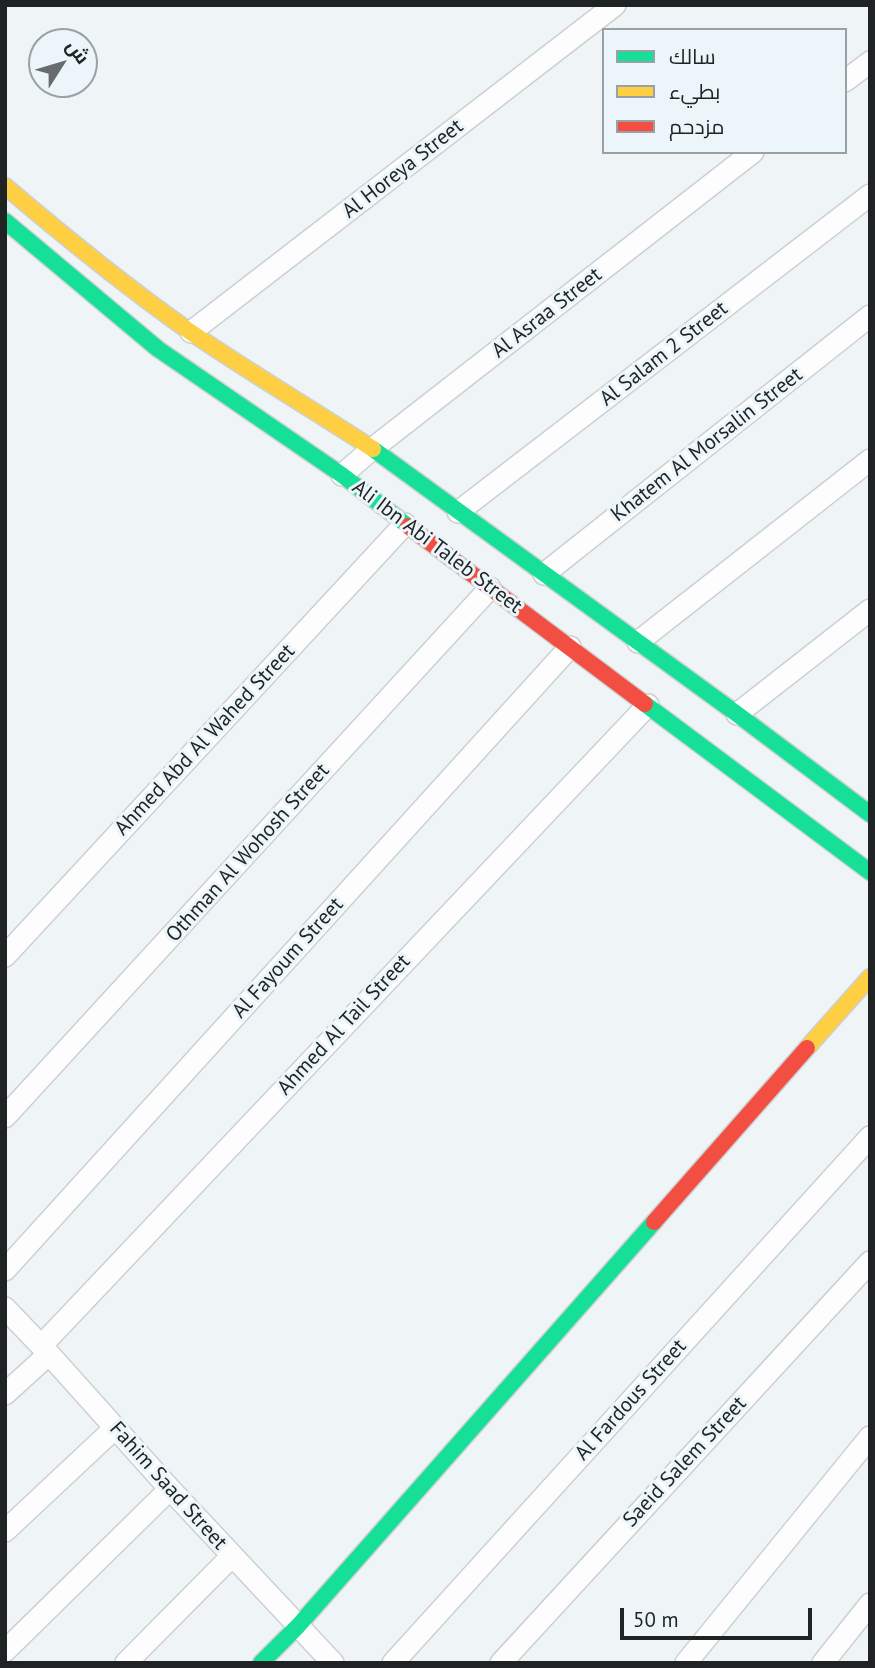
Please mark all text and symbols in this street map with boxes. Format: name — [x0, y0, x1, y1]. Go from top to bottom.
north arrow — [28, 28, 98, 98]
legend — [602, 28, 847, 154]
text: ش — [61, 35, 95, 69]
text: سالك — [669, 43, 716, 70]
text: بطيء — [669, 78, 720, 105]
text: مزدحم — [669, 113, 724, 140]
street label: Al Horeya Street — [338, 114, 468, 224]
street label: Al Asraa Street — [487, 262, 607, 364]
street label: Al Salam 2 Street — [595, 296, 733, 412]
street label: Khatem Al Morsalin Street — [606, 363, 808, 527]
street label: Ali Ibn Abi Taleb Street — [347, 475, 527, 619]
street label: Ahmed Abd Al Wahed Street — [110, 639, 300, 841]
street label: Othman Al Wohosh Street — [161, 759, 335, 947]
street label: Al Fayoum Street — [227, 892, 349, 1024]
street label: Ahmed Al Tail Street — [272, 949, 416, 1101]
street label: Al Fardous Street — [570, 1334, 692, 1466]
street label: Saeid Salem Street — [618, 1391, 752, 1533]
street label: Fahim Saad Street — [104, 1417, 232, 1555]
scale bar — [623, 1594, 816, 1638]
text: 50 m — [633, 1606, 679, 1633]

